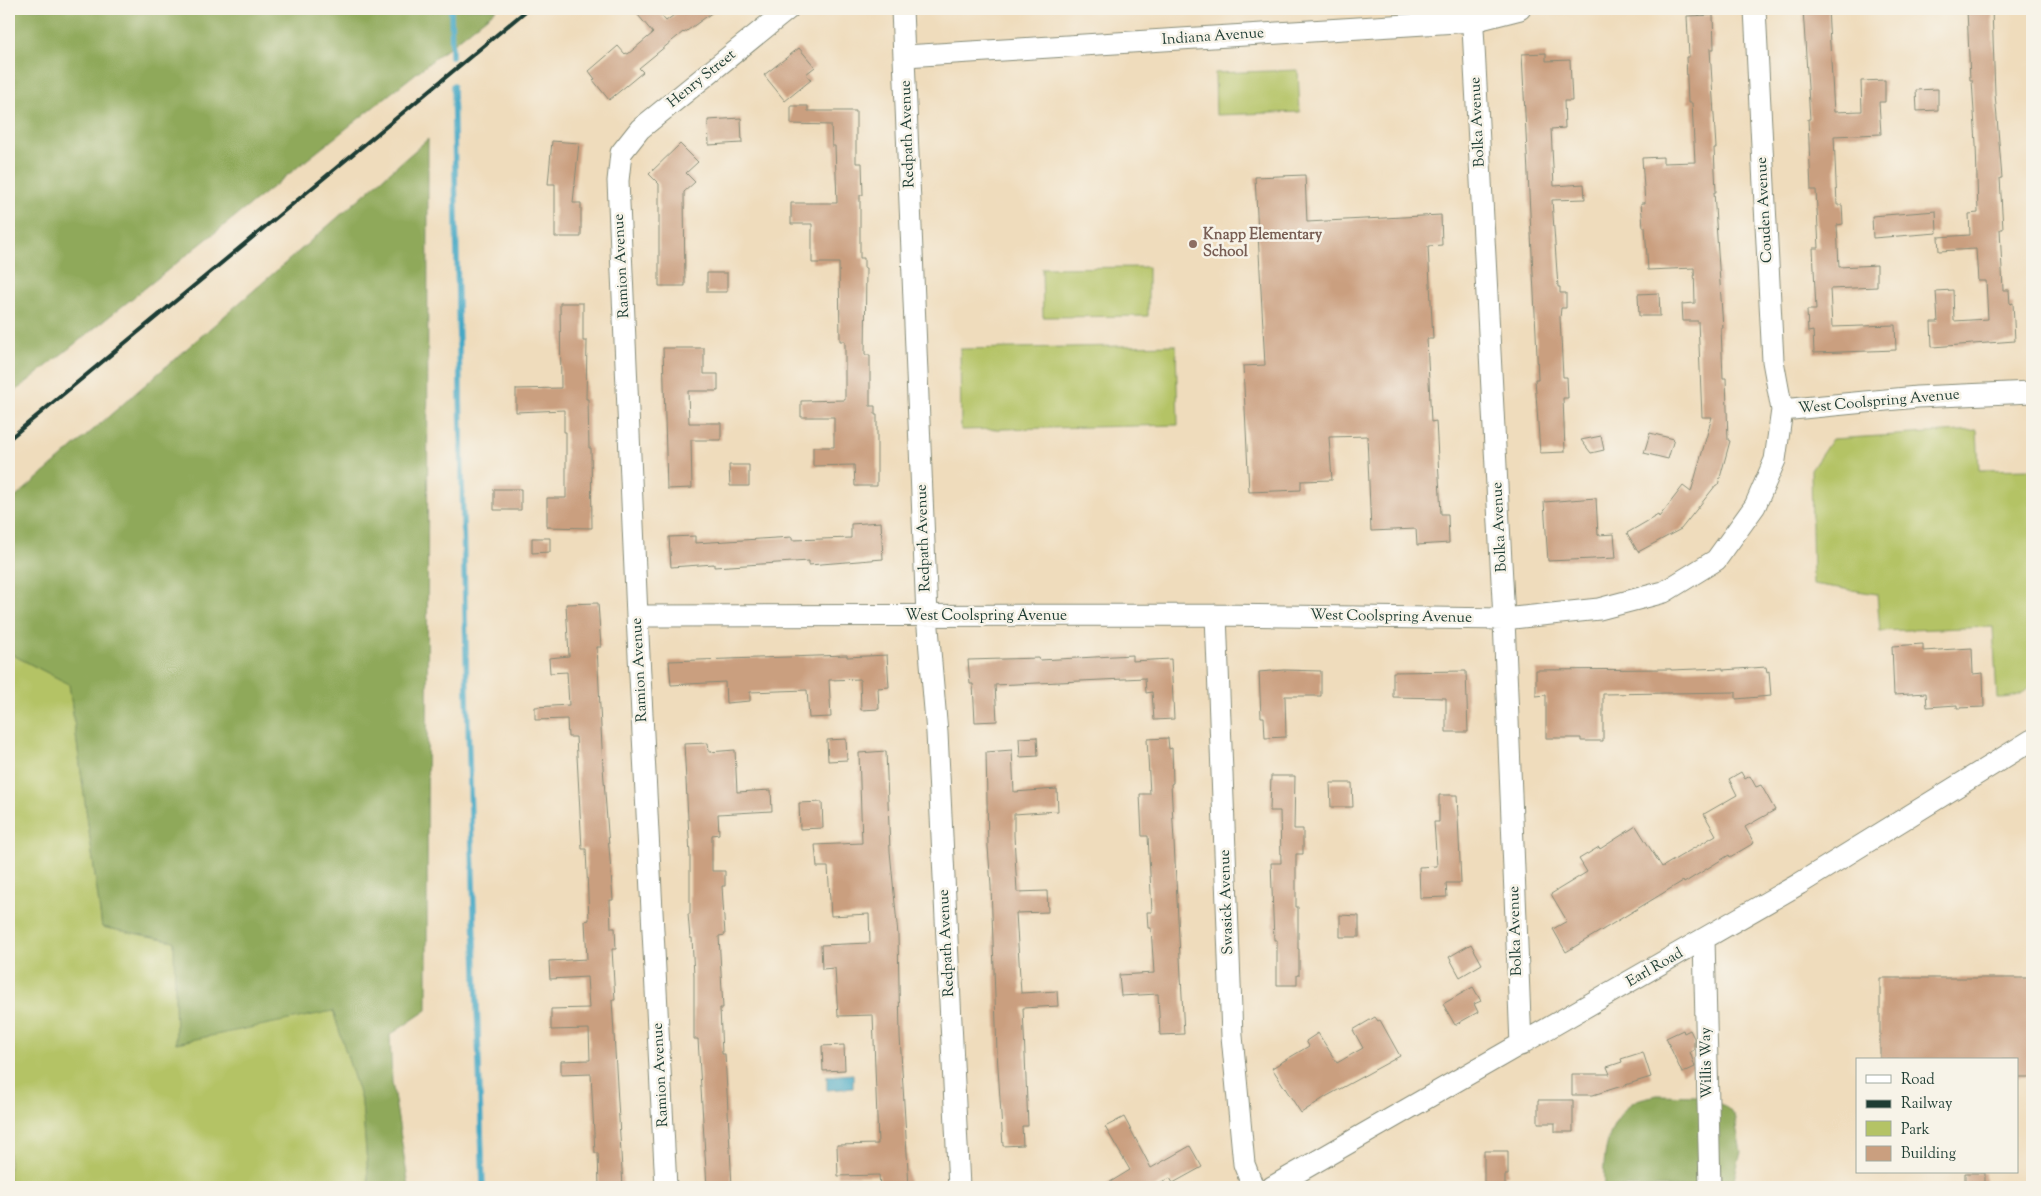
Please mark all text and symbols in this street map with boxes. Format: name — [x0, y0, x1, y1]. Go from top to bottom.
street label: Indiana Avenue — [1161, 23, 1265, 51]
street label: Henry Street — [663, 45, 741, 113]
street label: Bolka Avenue — [1465, 76, 1491, 168]
street label: Redpath Avenue — [896, 80, 920, 188]
street label: Couden Avenue — [1752, 157, 1778, 263]
street label: Ramion Avenue — [609, 213, 635, 319]
place label: Knapp Elementary School — [1203, 225, 1323, 263]
marker: Knapp Elementary School — [1187, 238, 1199, 250]
street label: West Coolspring Avenue — [1797, 384, 1961, 420]
street label: Bolka Avenue — [1487, 481, 1513, 573]
street label: Redpath Avenue — [912, 484, 936, 592]
street label: West Coolspring Avenue — [1310, 605, 1472, 629]
street label: West Coolspring Avenue — [905, 606, 1067, 627]
street label: Ramion Avenue — [627, 617, 653, 723]
street label: Swasick Avenue — [1215, 849, 1239, 955]
street label: Bolka Avenue — [1504, 885, 1528, 977]
street label: Redpath Avenue — [934, 889, 960, 997]
street label: Earl Road — [1623, 943, 1688, 993]
street label: Ramion Avenue — [648, 1022, 674, 1128]
street label: Willis Way — [1696, 1026, 1718, 1099]
legend — [1856, 1058, 2018, 1174]
text: Road — [1901, 1070, 1935, 1091]
text: Railway — [1901, 1094, 1953, 1115]
text: Park — [1901, 1120, 1930, 1141]
text: Building — [1901, 1144, 1956, 1165]

